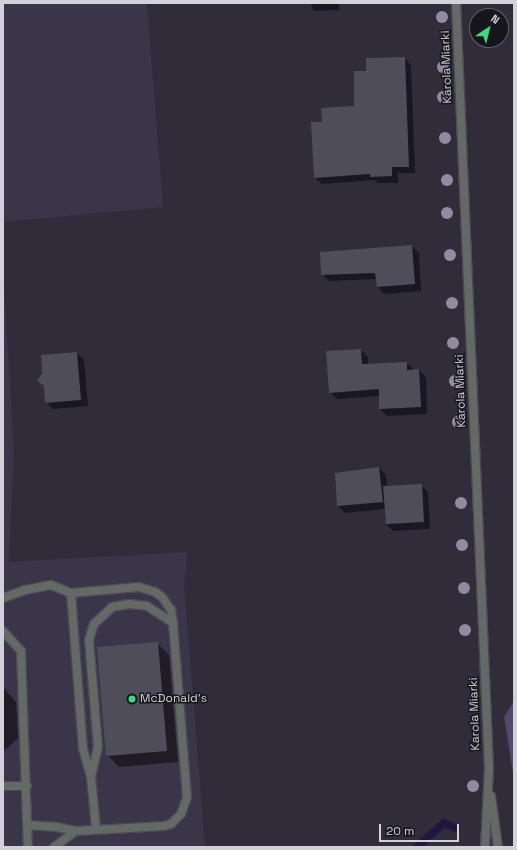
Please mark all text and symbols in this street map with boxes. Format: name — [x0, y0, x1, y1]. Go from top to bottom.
north arrow — [469, 8, 509, 48]
text: N — [488, 11, 502, 27]
street label: Karola Miarki — [439, 30, 455, 104]
street label: Karola Miarki — [453, 354, 469, 428]
street label: Karola Miarki — [467, 677, 483, 751]
place label: McDonald's — [140, 692, 207, 706]
marker: McDonald's — [127, 694, 137, 704]
scale bar — [381, 816, 461, 842]
text: 20 m — [386, 823, 414, 839]

